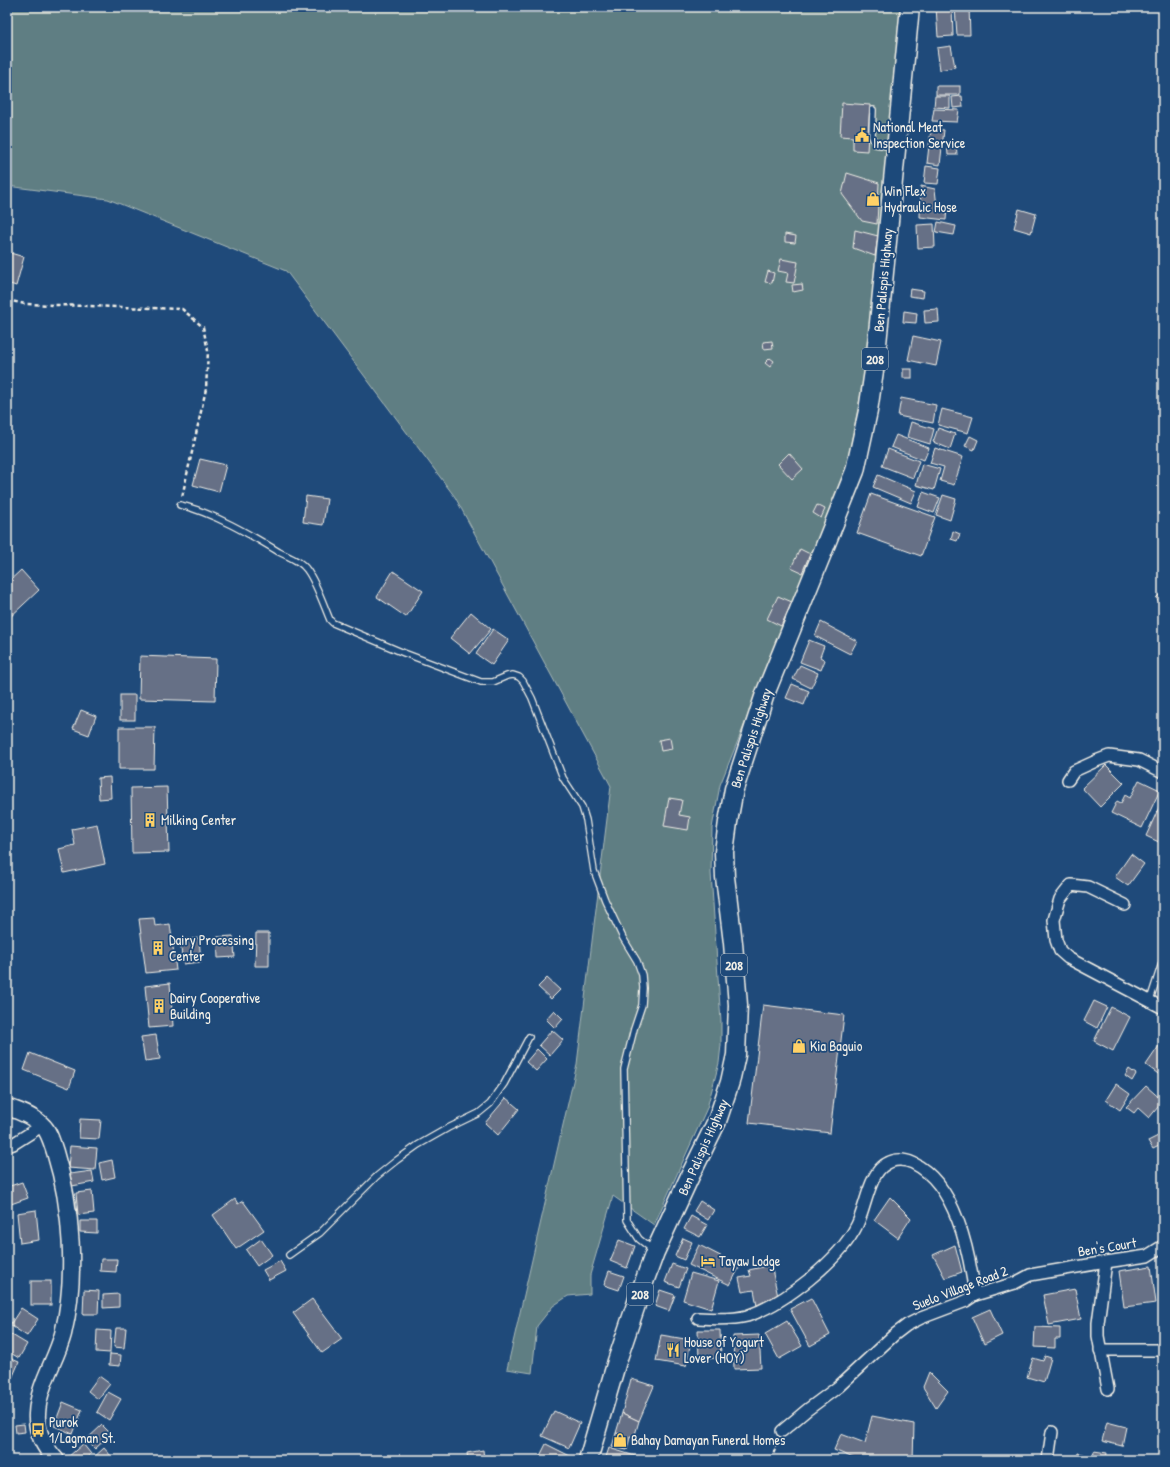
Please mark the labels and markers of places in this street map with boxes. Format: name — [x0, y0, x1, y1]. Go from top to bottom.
place label: National Meat Inspection Service — [873, 117, 966, 153]
public building icon: National Meat Inspection Service — [854, 127, 870, 143]
place label: Win Flex Hydraulic Hose — [884, 181, 958, 217]
shop icon: Win Flex Hydraulic Hose — [865, 191, 881, 207]
place label: Milking Center — [161, 810, 237, 830]
building icon: Milking Center — [142, 812, 158, 828]
place label: Dairy Processing Center — [169, 930, 254, 965]
building icon: Dairy Processing Center — [150, 940, 166, 956]
place label: Dairy Cooperative Building — [170, 988, 261, 1024]
building icon: Dairy Cooperative Building — [151, 998, 167, 1014]
place label: Kia Baguio — [810, 1036, 863, 1056]
shop icon: Kia Baguio — [791, 1038, 807, 1054]
place label: Tayaw Lodge — [719, 1251, 781, 1271]
hotel icon: Tayaw Lodge — [700, 1253, 716, 1269]
place label: House of Yogurt Lover (HOY) — [684, 1332, 764, 1367]
restaurant icon: House of Yogurt Lover (HOY) — [665, 1342, 681, 1358]
place label: Purok 1/Lagman St. — [49, 1412, 116, 1448]
bus stop icon: Purok 1/Lagman St. — [30, 1422, 46, 1438]
place label: Bahay Damayan Funeral Homes — [631, 1430, 785, 1450]
shop icon: Bahay Damayan Funeral Homes — [612, 1432, 628, 1448]

